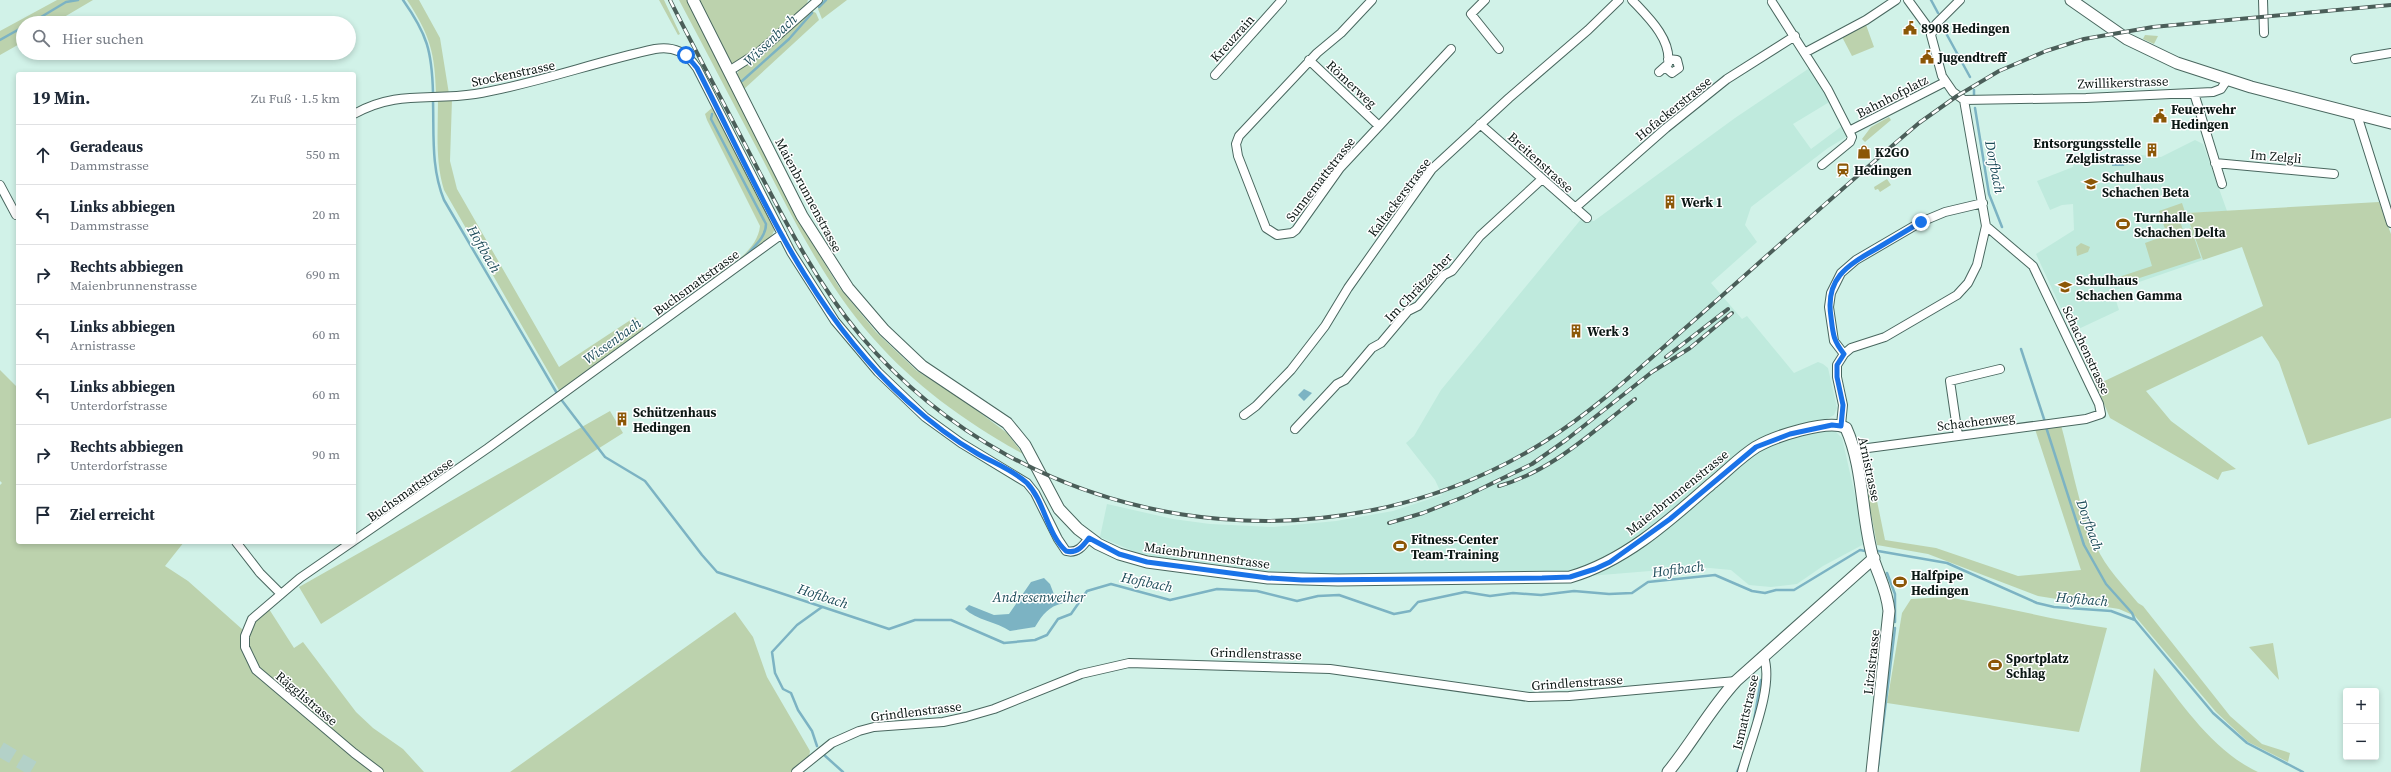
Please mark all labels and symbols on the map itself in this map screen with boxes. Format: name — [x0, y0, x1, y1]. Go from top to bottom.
water label: Wissenbach — [739, 9, 801, 71]
street label: Kreuzrain — [1207, 11, 1258, 66]
public building icon: 8908 Hedingen — [1902, 20, 1918, 36]
place label: 8908 Hedingen — [1921, 20, 2010, 37]
route start — [677, 46, 695, 64]
public building icon: Jugendtreff — [1919, 49, 1935, 65]
place label: Jugendtreff — [1937, 49, 2008, 66]
street label: Stockenstrasse — [470, 56, 557, 91]
street label: Römerweg — [1323, 57, 1380, 112]
street label: Bahnhofplatz — [1854, 71, 1931, 122]
street label: Hofackerstrasse — [1632, 72, 1715, 144]
street label: Zwillikerstrasse — [2077, 72, 2169, 93]
place label: Feuerwehr Hedingen — [2171, 101, 2237, 133]
public building icon: Feuerwehr Hedingen — [2152, 108, 2168, 124]
street label: Breitenstrasse — [1504, 128, 1577, 197]
street label: Sunnemattstrasse — [1282, 133, 1359, 225]
street label: Maienbrunnenstrasse — [771, 135, 846, 256]
place label: Entsorgungsstelle Zelglistrasse — [2033, 135, 2141, 167]
water label: Dorfbach — [1980, 138, 2010, 195]
building icon: Entsorgungsstelle Zelglistrasse — [2144, 142, 2160, 158]
shop icon: K2GO — [1856, 144, 1872, 160]
place label: K2GO — [1875, 144, 1909, 161]
street label: Im Zelgli — [2250, 146, 2302, 167]
street label: Kaltackerstrasse — [1364, 154, 1435, 240]
station icon: Hedingen — [1835, 162, 1851, 178]
place label: Hedingen — [1854, 162, 1912, 179]
place label: Schulhaus Schachen Beta — [2102, 169, 2189, 201]
school or university icon: Schulhaus Schachen Beta — [2083, 176, 2099, 192]
building icon: Werk 1 — [1662, 194, 1678, 210]
place label: Werk 1 — [1681, 194, 1723, 211]
place label: Turnhalle Schachen Delta — [2134, 209, 2226, 241]
route end — [1912, 213, 1930, 231]
sports icon: Turnhalle Schachen Delta — [2115, 216, 2131, 232]
water label: Hofibach — [462, 221, 506, 277]
street label: Buchsmattstrasse — [650, 245, 743, 319]
street label: Im Chrätzacher — [1381, 249, 1456, 326]
place label: Schulhaus Schachen Gamma — [2076, 272, 2182, 304]
school or university icon: Schulhaus Schachen Gamma — [2057, 279, 2073, 295]
street label: Schachenstrasse — [2059, 303, 2115, 397]
water label: Wissenbach — [579, 313, 645, 369]
building icon: Werk 3 — [1568, 323, 1584, 339]
place label: Werk 3 — [1587, 323, 1629, 340]
place label: Schützenhaus Hedingen — [633, 404, 716, 436]
street label: Schachenweg — [1936, 408, 2016, 435]
building icon: Schützenhaus Hedingen — [614, 411, 630, 427]
street label: Arnistrasse — [1854, 435, 1885, 503]
street label: Maienbrunnenstrasse — [1623, 446, 1732, 539]
street label: Buchsmattstrasse — [364, 453, 457, 526]
water label: Dorfbach — [2071, 496, 2109, 554]
place label: Fitness-Center Team-Training — [1411, 531, 1499, 563]
street label: Maienbrunnenstrasse — [1143, 538, 1271, 573]
sports icon: Fitness-Center Team-Training — [1392, 538, 1408, 554]
water label: Hofibach — [1650, 556, 1705, 582]
water label: Hofibach — [1118, 567, 1175, 597]
place label: Halfpipe Hedingen — [1911, 567, 1969, 599]
sports icon: Halfpipe Hedingen — [1892, 574, 1908, 590]
water label: Hofibach — [794, 578, 851, 614]
water label: Andresenweiher — [992, 587, 1086, 607]
water label: Hofibach — [2054, 587, 2109, 611]
street label: Litzistrasse — [1860, 628, 1883, 695]
street label: Grindlenstrasse — [1210, 643, 1302, 664]
place label: Sportplatz Schlag — [2006, 650, 2069, 682]
sports icon: Sportplatz Schlag — [1987, 657, 2003, 673]
street label: Rägglistrasse — [272, 668, 341, 729]
street label: Grindlenstrasse — [1531, 671, 1624, 694]
street label: Ismattstrasse — [1729, 672, 1762, 751]
street label: Grindlenstrasse — [870, 697, 963, 726]

